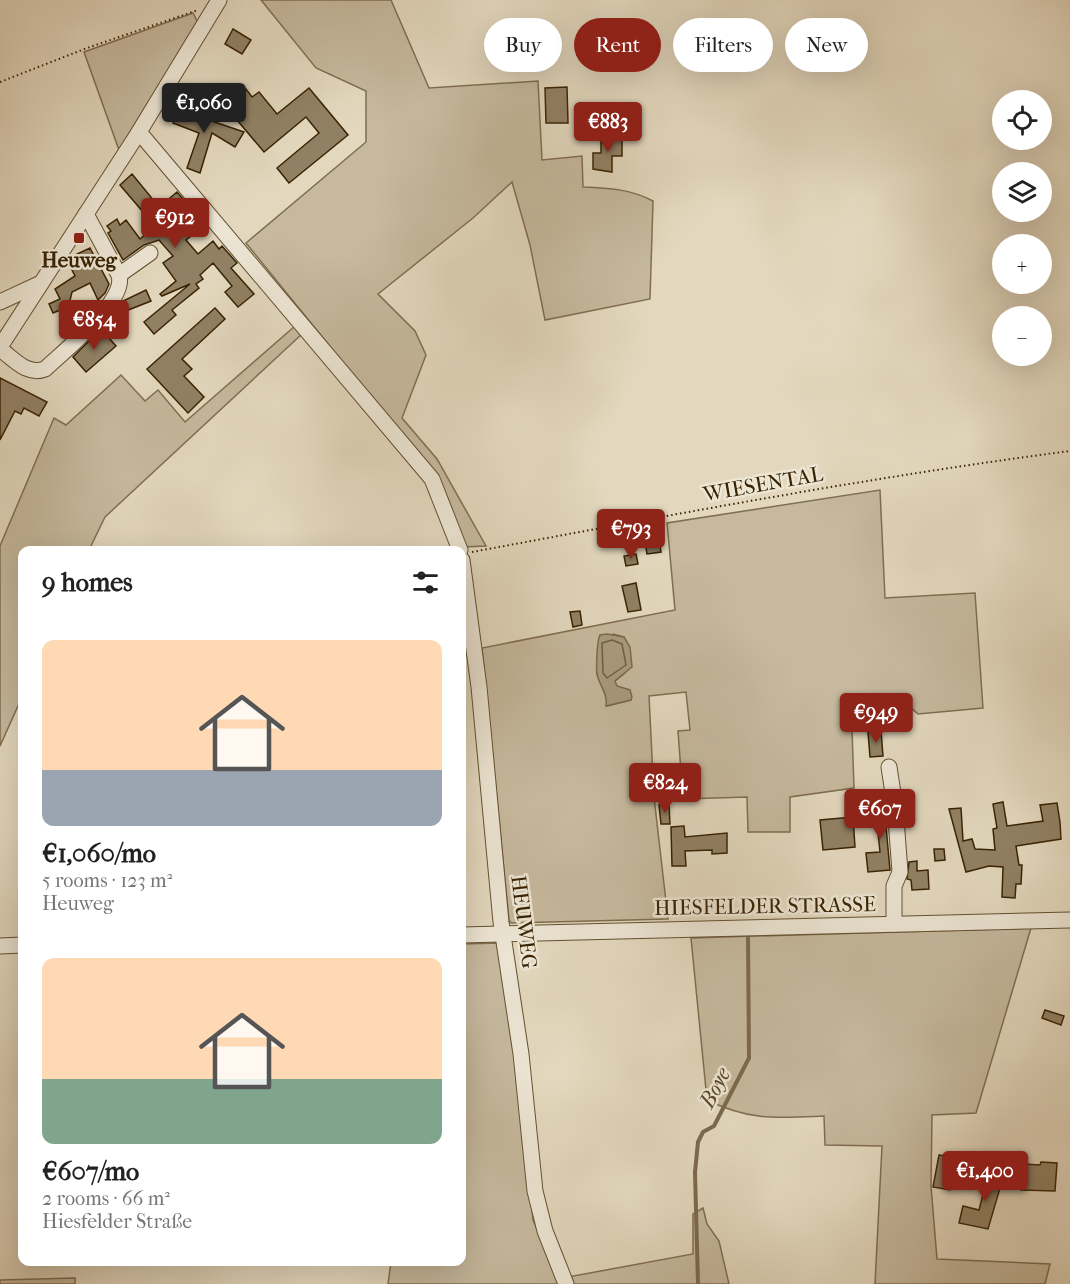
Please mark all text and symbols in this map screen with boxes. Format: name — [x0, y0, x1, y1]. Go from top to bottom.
chip: Buy — [484, 18, 562, 72]
chip: Rent — [574, 18, 661, 72]
chip: Filters — [673, 18, 773, 72]
chip: New — [785, 18, 868, 72]
pin: €1,060 — [155, 83, 253, 134]
map controls — [992, 90, 1052, 366]
button: locate — [992, 90, 1052, 150]
text: €1,060 — [176, 91, 232, 114]
pin: €883 — [572, 102, 644, 153]
text: €883 — [588, 110, 628, 133]
button: layers — [992, 162, 1052, 222]
pin: €912 — [139, 198, 211, 249]
text: €912 — [155, 206, 195, 229]
marker: Heuweg — [72, 231, 86, 245]
button: + — [992, 234, 1052, 294]
place label: Heuweg — [41, 248, 117, 272]
pin: €854 — [58, 300, 130, 351]
button: − — [992, 306, 1052, 366]
text: €854 — [73, 308, 115, 331]
street label: WIESENTAL — [700, 462, 825, 507]
pin: €793 — [595, 509, 667, 560]
text: €793 — [611, 517, 651, 540]
icon: filters — [409, 566, 442, 599]
text: 9 homes — [42, 567, 133, 598]
icon: home — [188, 679, 296, 787]
pin: €949 — [840, 693, 912, 744]
text: €949 — [854, 701, 898, 724]
pin: €824 — [629, 763, 701, 814]
text: €824 — [643, 771, 687, 794]
pin: €607 — [844, 789, 916, 840]
text: €607 — [858, 797, 902, 820]
text: €1,060/mo — [42, 838, 156, 869]
text: 5 rooms · 123 m² — [42, 869, 172, 892]
street label: HEUWEG — [506, 874, 542, 970]
text: Heuweg — [42, 892, 114, 915]
street label: HIESFELDER STRASSE — [654, 892, 876, 920]
icon: home — [188, 997, 296, 1105]
water label: Boye — [693, 1062, 737, 1113]
pin: €1,400 — [936, 1151, 1034, 1202]
text: €607/mo — [42, 1156, 139, 1187]
text: €1,400 — [956, 1159, 1014, 1182]
text: 2 rooms · 66 m² — [42, 1187, 170, 1210]
text: Hiesfelder Straße — [42, 1210, 192, 1233]

